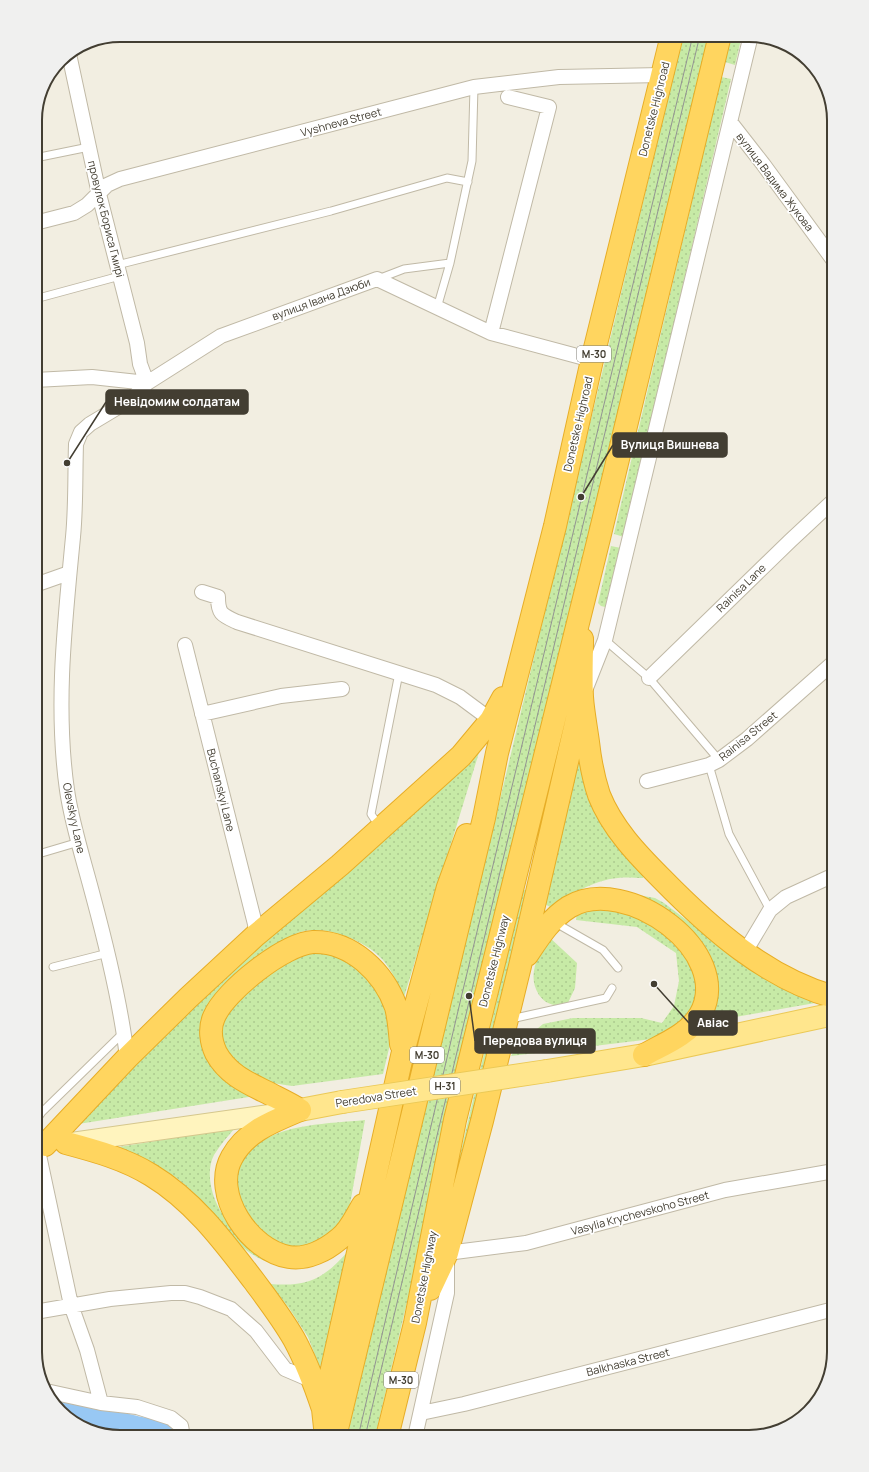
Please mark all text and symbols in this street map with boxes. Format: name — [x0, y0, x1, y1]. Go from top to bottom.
street label: Donetske Highroad — [634, 60, 673, 158]
street label: Vyshneva Street — [299, 103, 383, 140]
street label: вулиця Вадима Жукова — [733, 129, 817, 234]
street label: провулок Бориса Гмирі — [85, 159, 128, 279]
street label: вулиця Івана Дзюби — [270, 274, 372, 323]
road number: М-30 — [577, 346, 611, 362]
street label: Donetske Highroad — [559, 375, 596, 473]
callout: Невідомим солдатам — [106, 390, 248, 414]
text: Невідомим солдатам — [114, 393, 240, 410]
callout: Вулиця Вишнева — [613, 433, 727, 457]
text: Вулиця Вишнева — [621, 436, 719, 453]
street label: Rainisa Lane — [713, 560, 769, 615]
street label: Rainisa Street — [715, 707, 780, 764]
street label: Buchanskyi Lane — [204, 747, 239, 833]
street label: Olevskyy Lane — [60, 781, 89, 855]
street label: Donetske Highway — [475, 913, 512, 1008]
callout: Авіас — [689, 1011, 737, 1035]
text: Авіас — [697, 1014, 729, 1031]
callout: Передова вулиця — [475, 1029, 595, 1053]
text: Передова вулиця — [483, 1032, 587, 1049]
road number: М-30 — [410, 1047, 444, 1063]
road number: Н-31 — [430, 1078, 460, 1094]
street label: Peredova Street — [334, 1083, 418, 1110]
street label: Vasylia Krychevskoho Street — [569, 1187, 711, 1238]
street label: Donetske Highway — [407, 1229, 440, 1324]
street label: Balkhaska Street — [585, 1344, 671, 1379]
road number: М-30 — [384, 1372, 418, 1388]

